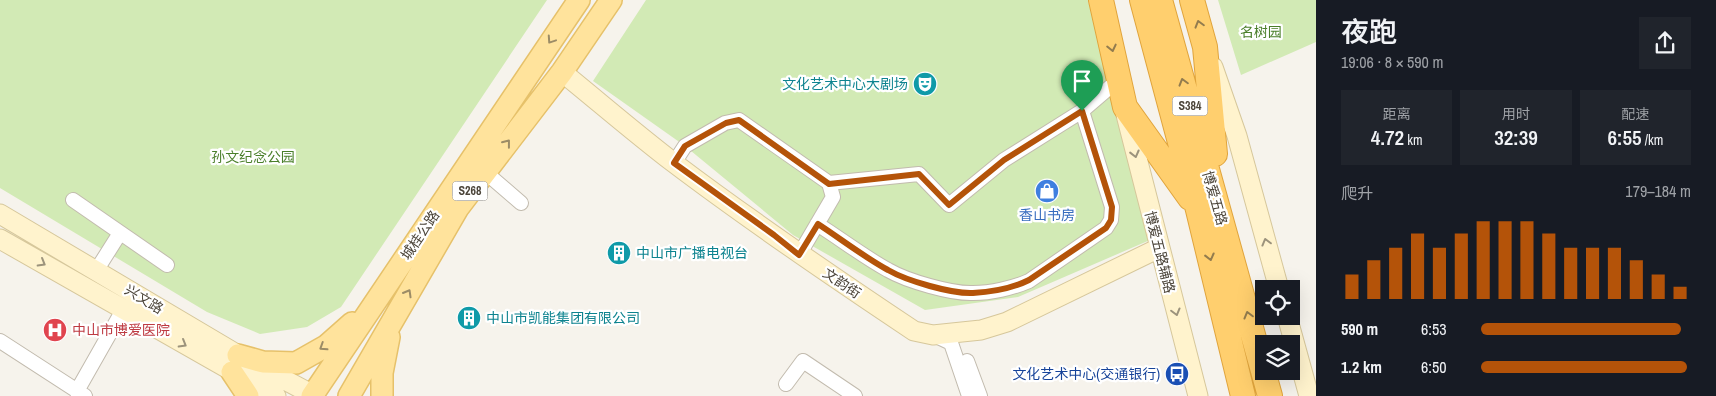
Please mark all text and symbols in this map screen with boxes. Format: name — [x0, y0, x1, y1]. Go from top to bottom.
text: 夜跑 — [1341, 13, 1397, 51]
button: share — [1639, 17, 1691, 69]
one-way arrow — [1194, 20, 1204, 28]
park label: 名树园 — [1240, 23, 1282, 41]
one-way arrow — [548, 35, 558, 44]
one-way arrow — [1106, 43, 1116, 52]
text: 19:06 · 8 × 590 m — [1341, 51, 1444, 73]
pin — [1061, 60, 1103, 111]
icon: arrive — [1068, 67, 1096, 95]
theatre icon: 文化艺术中心大剧场 — [912, 71, 938, 97]
place label: 文化艺术中心大剧场 — [782, 75, 908, 93]
one-way arrow — [1178, 77, 1189, 86]
road number: S384 — [1172, 96, 1208, 115]
text: 距离 — [1383, 105, 1411, 123]
text: 用时 — [1502, 105, 1530, 123]
text: 配速 — [1621, 105, 1649, 123]
text: 4.72 — [1371, 123, 1404, 152]
text: 32:39 — [1494, 123, 1538, 152]
text: 6:55 — [1607, 123, 1642, 152]
text: km — [1404, 131, 1423, 149]
text: /km — [1642, 131, 1663, 149]
one-way arrow — [501, 139, 510, 149]
park label: 孙文纪念公园 — [211, 148, 295, 166]
one-way arrow — [1129, 150, 1140, 159]
street label: 博爱五路 — [1199, 169, 1231, 227]
shop icon: 香山书房 — [1034, 178, 1060, 204]
text: 179–184 m — [1625, 180, 1691, 202]
road number: S268 — [452, 182, 488, 200]
text: 爬升 — [1341, 182, 1373, 204]
place label: 香山书房 — [1019, 206, 1075, 224]
street label: 城桂公路 — [397, 207, 443, 263]
street label: 博爱五路辅路 — [1141, 209, 1179, 295]
one-way arrow — [1262, 238, 1272, 246]
building icon: 中山市广播电视台 — [606, 240, 632, 266]
place label: 中山市广播电视台 — [636, 244, 748, 262]
one-way arrow — [1204, 253, 1214, 261]
one-way arrow — [37, 257, 46, 267]
street label: 文韵街 — [820, 264, 864, 302]
street label: 兴文路 — [121, 280, 167, 318]
map controls — [1255, 280, 1300, 380]
button: locate — [1255, 280, 1300, 325]
one-way arrow — [402, 289, 412, 298]
building icon: 中山市凯能集团有限公司 — [456, 305, 482, 331]
one-way arrow — [1170, 307, 1181, 316]
place label: 中山市凯能集团有限公司 — [486, 309, 640, 327]
one-way arrow — [1243, 312, 1253, 320]
hospital icon: 中山市博爱医院 — [42, 317, 68, 343]
text: 590 m — [1341, 318, 1378, 340]
text: 6:53 — [1421, 318, 1447, 340]
place label: 中山市博爱医院 — [72, 321, 170, 339]
button: layers — [1255, 335, 1300, 380]
one-way arrow — [178, 338, 187, 348]
one-way arrow — [319, 341, 328, 350]
text: 1.2 km — [1341, 356, 1382, 378]
text: 6:50 — [1421, 356, 1447, 378]
bus stop icon: 文化艺术中心(交通银行) — [1164, 361, 1190, 387]
place label: 文化艺术中心(交通银行) — [1012, 365, 1160, 383]

